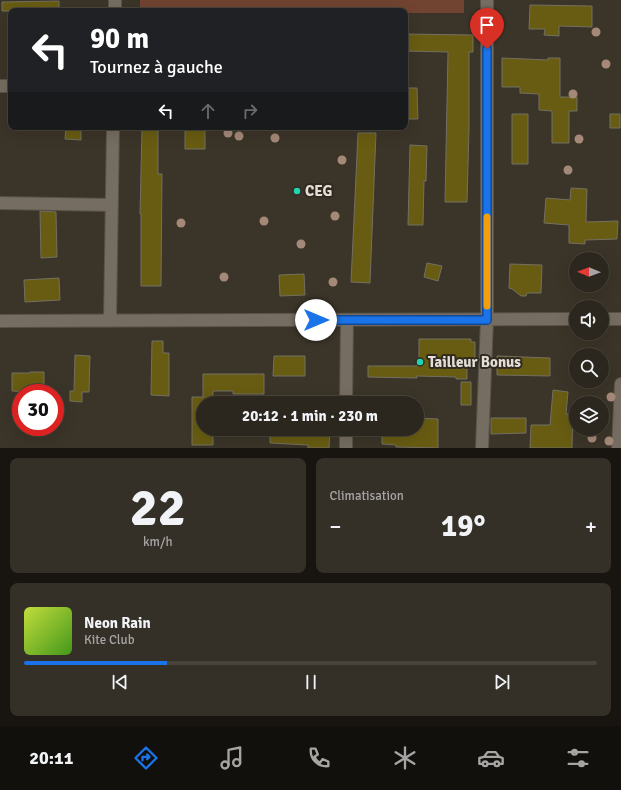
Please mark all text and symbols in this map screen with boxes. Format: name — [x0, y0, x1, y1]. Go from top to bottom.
pin — [470, 8, 504, 49]
icon: arrive — [476, 14, 498, 36]
text: 90 m — [90, 22, 149, 56]
icon: left — [24, 24, 76, 76]
text: Tournez à gauche — [90, 56, 223, 78]
icon: left — [155, 100, 177, 122]
icon: ahead — [197, 100, 219, 122]
icon: right — [239, 100, 261, 122]
place label: CEG — [305, 182, 333, 200]
marker: CEG — [292, 186, 302, 196]
north arrow — [569, 252, 609, 292]
map controls — [569, 252, 609, 436]
position arrow — [295, 299, 337, 341]
button: sound — [569, 300, 609, 340]
button: search — [569, 348, 609, 388]
place label: Tailleur Bonus — [428, 353, 521, 371]
marker: Tailleur Bonus — [415, 357, 425, 367]
speed limit sign: 30 — [12, 384, 64, 436]
button: layers — [569, 396, 609, 436]
text: 20:12 · 1 min · 230 m — [242, 407, 378, 425]
text: 22 — [130, 476, 186, 540]
text: Climatisation — [330, 488, 404, 504]
text: 19° — [441, 508, 485, 545]
text: − — [330, 513, 341, 540]
text: + — [585, 513, 597, 540]
text: km/h — [143, 534, 172, 550]
text: Neon Rain — [84, 614, 151, 632]
text: Kite Club — [84, 632, 135, 648]
icon: previous — [109, 671, 131, 693]
icon: pause — [300, 671, 322, 693]
icon: next — [491, 671, 513, 693]
icon: directions — [132, 744, 160, 772]
icon: music — [218, 744, 246, 772]
icon: phone — [305, 744, 333, 772]
icon: climate — [391, 744, 419, 772]
icon: car — [477, 744, 505, 772]
icon: filters — [564, 744, 592, 772]
text: 20:11 — [29, 747, 73, 769]

